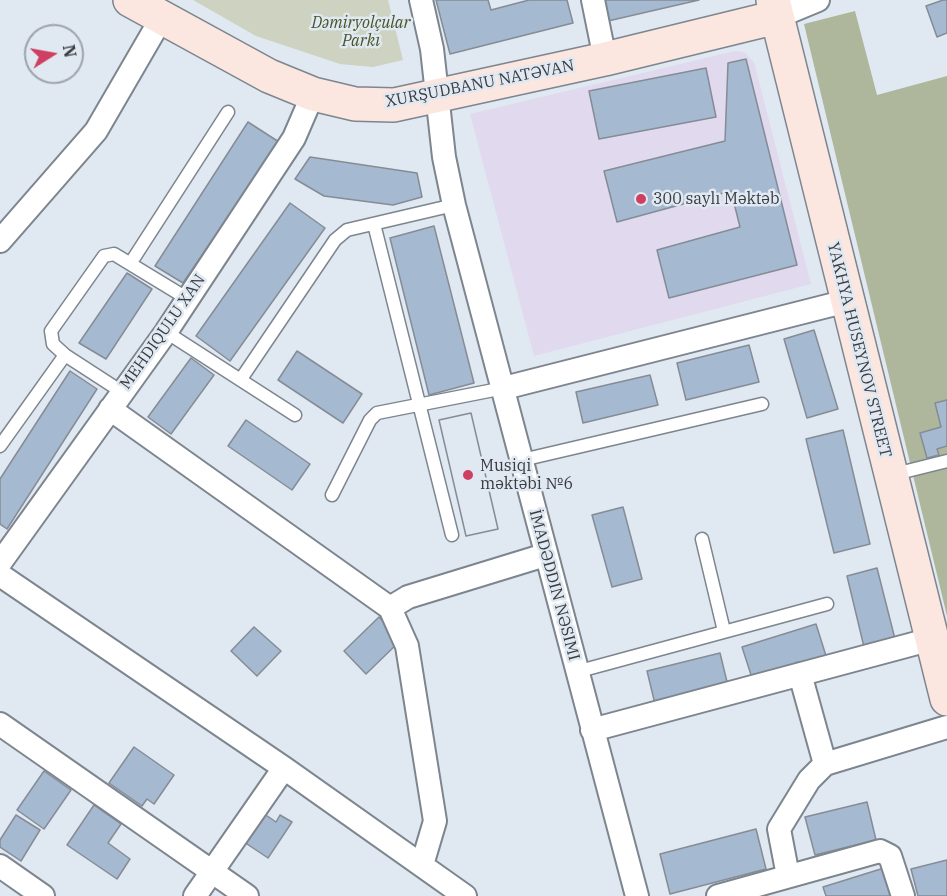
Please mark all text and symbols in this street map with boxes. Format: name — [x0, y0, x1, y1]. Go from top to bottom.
park label: Dəmiryolçular Parkı — [311, 13, 411, 51]
north arrow — [24, 24, 84, 84]
text: N — [59, 43, 81, 59]
street label: XURŞUDBANU NATƏVAN — [384, 56, 576, 112]
place label: 300 saylı Məktəb — [653, 189, 779, 209]
marker: 300 saylı Məktəb — [634, 192, 648, 206]
street label: YAKHYA HUSEYNOV STREET — [823, 240, 895, 460]
street label: MEHDIQULU XAN — [116, 271, 210, 393]
place label: Musiqi məktəbi №6 — [480, 456, 573, 494]
marker: Musiqi məktəbi №6 — [461, 468, 475, 482]
street label: İMADƏDDIN NƏSIMI — [525, 507, 583, 663]

